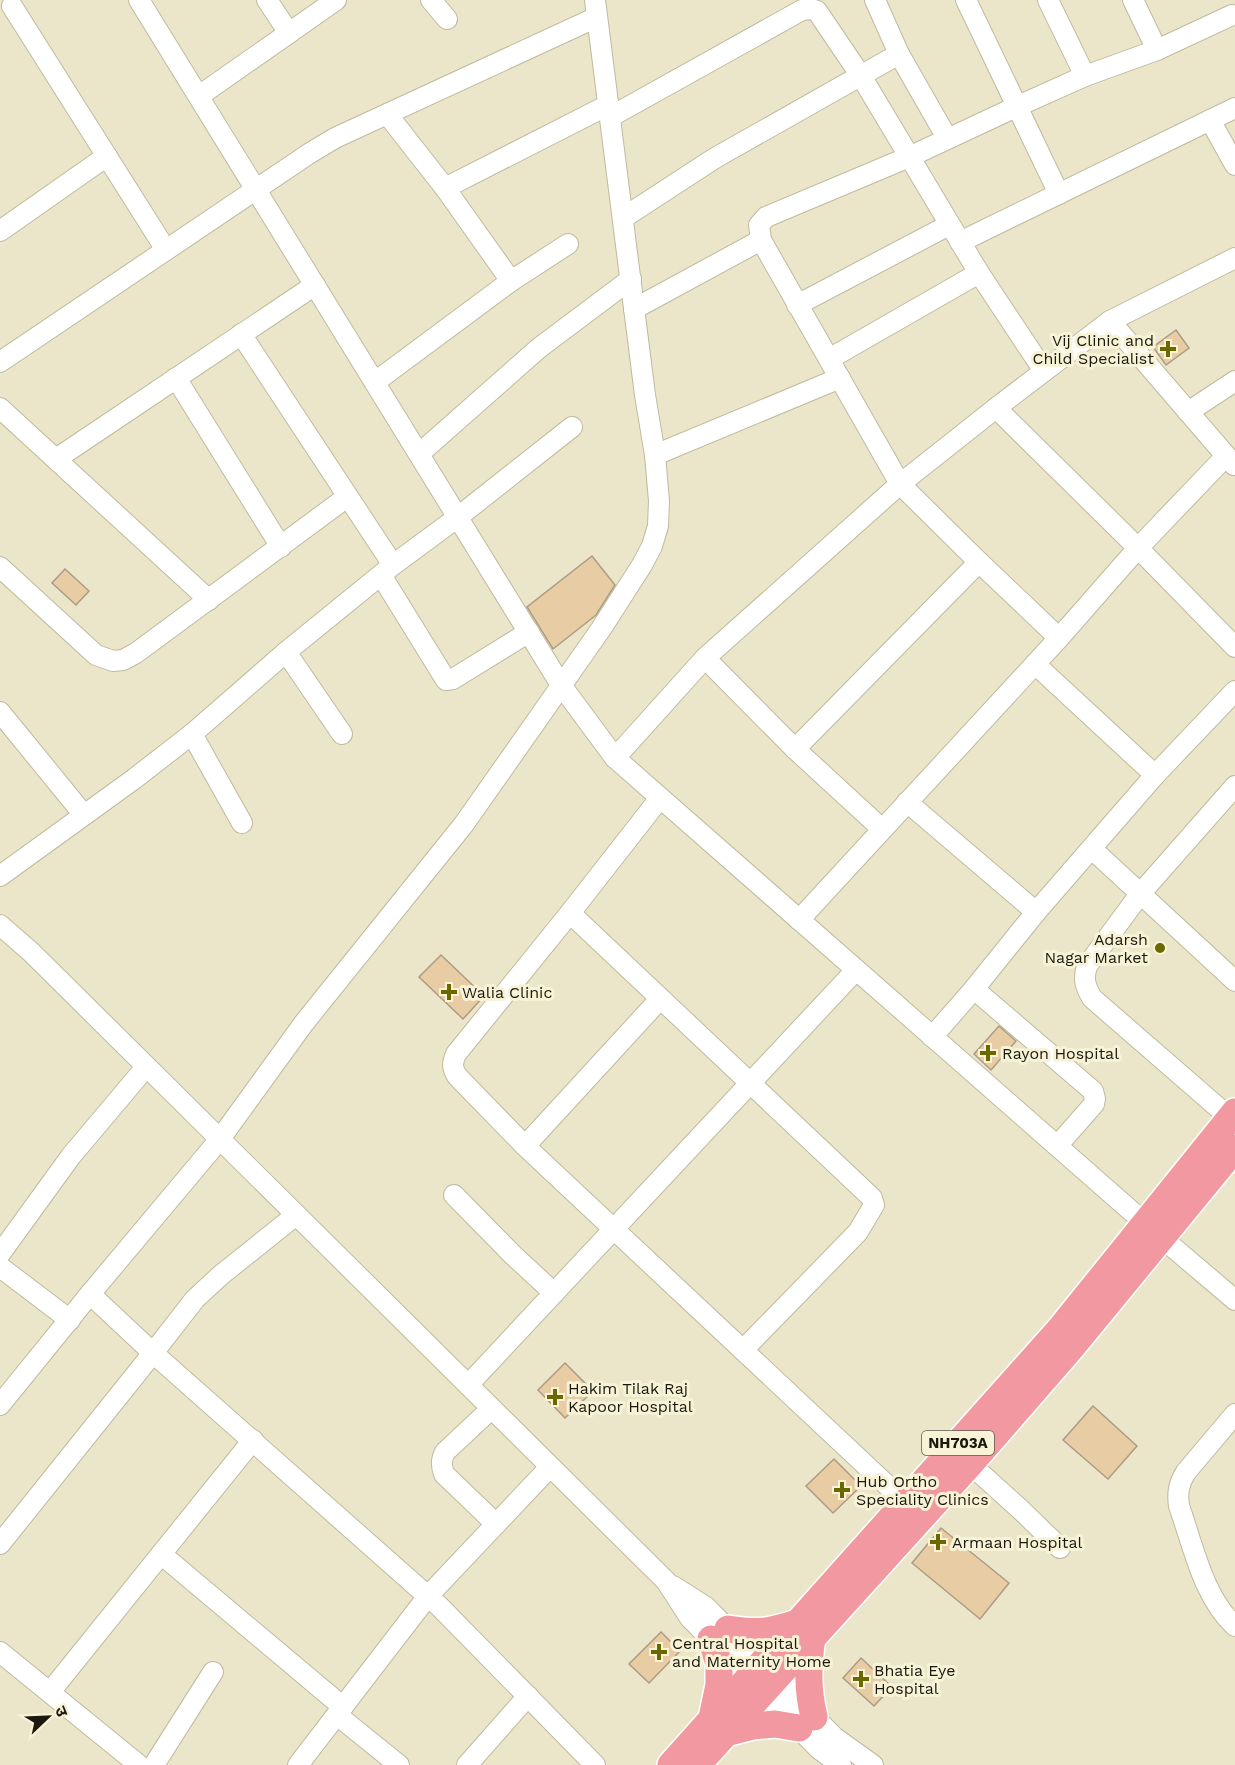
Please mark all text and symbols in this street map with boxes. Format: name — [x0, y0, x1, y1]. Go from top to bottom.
place label: Vij Clinic and Child Specialist — [1032, 331, 1154, 368]
marker: Vij Clinic and Child Specialist — [1159, 340, 1177, 358]
place label: Adarsh Nagar Market — [1044, 930, 1148, 967]
marker: Adarsh Nagar Market — [1153, 941, 1167, 955]
marker: Walia Clinic — [440, 983, 458, 1001]
place label: Walia Clinic — [462, 983, 552, 1002]
marker: Rayon Hospital — [979, 1044, 997, 1062]
place label: Rayon Hospital — [1002, 1044, 1119, 1063]
place label: Hakim Tilak Raj Kapoor Hospital — [568, 1379, 693, 1416]
marker: Hakim Tilak Raj Kapoor Hospital — [546, 1388, 564, 1406]
road number: NH703A — [922, 1431, 994, 1455]
place label: Hub Ortho Speciality Clinics — [856, 1472, 989, 1509]
marker: Hub Ortho Speciality Clinics — [833, 1481, 851, 1499]
marker: Armaan Hospital — [929, 1533, 947, 1551]
place label: Armaan Hospital — [952, 1533, 1083, 1552]
place label: Central Hospital and Maternity Home — [672, 1634, 831, 1671]
marker: Central Hospital and Maternity Home — [650, 1643, 668, 1661]
place label: Bhatia Eye Hospital — [874, 1661, 955, 1698]
marker: Bhatia Eye Hospital — [852, 1670, 870, 1688]
north arrow — [18, 1687, 78, 1747]
text: उ — [51, 1703, 72, 1720]

